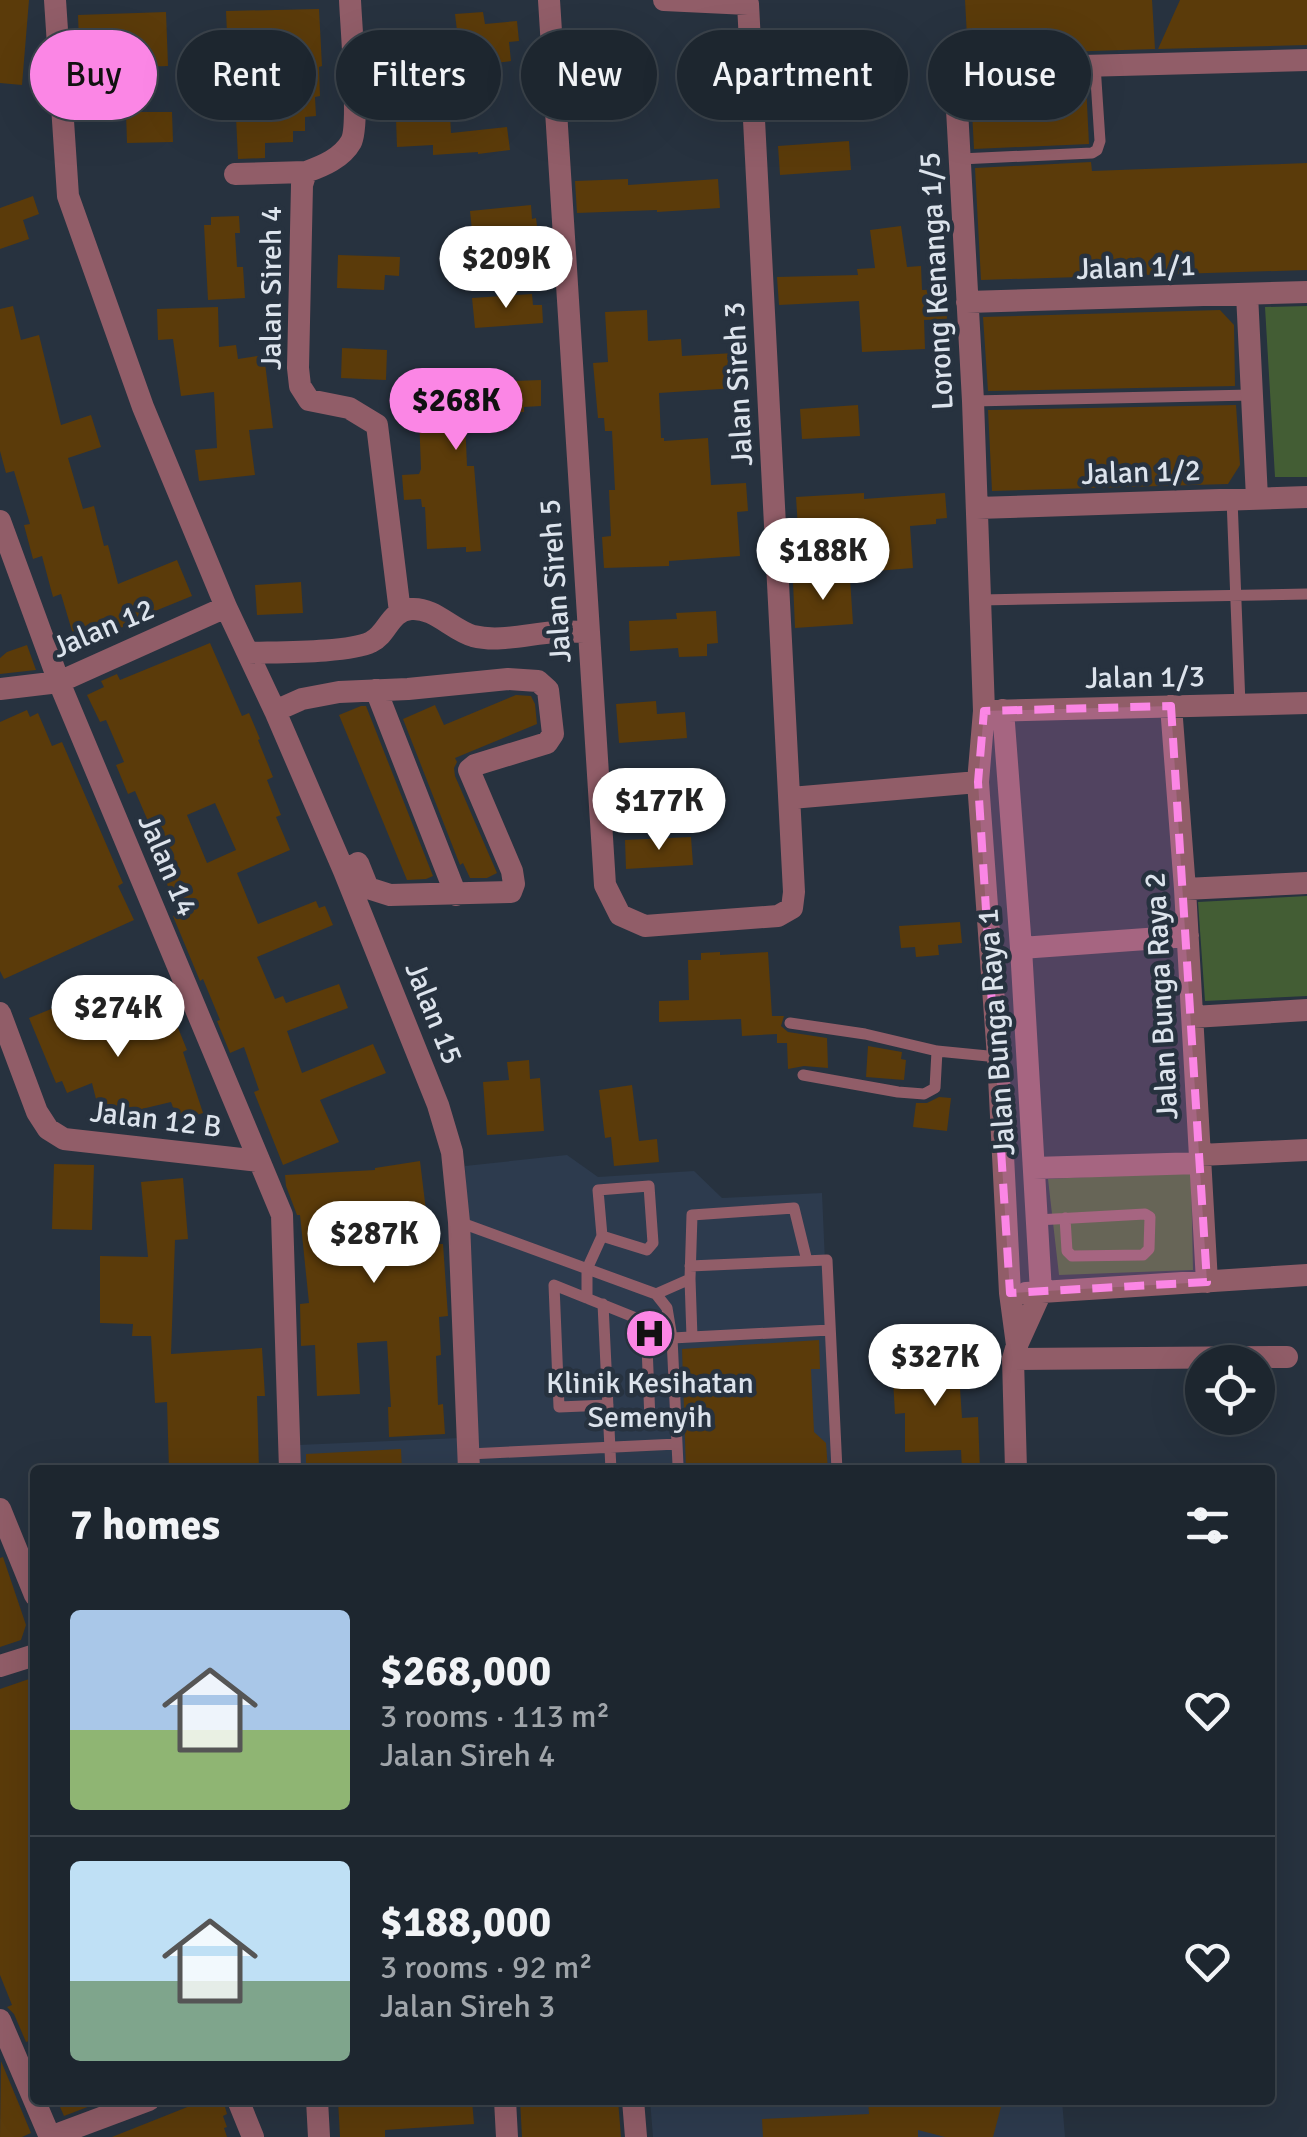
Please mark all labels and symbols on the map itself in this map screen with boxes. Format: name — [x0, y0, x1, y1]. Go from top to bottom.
street label: Lorong Kenanga 1/5 — [911, 151, 962, 411]
street label: Jalan Sireh 4 — [253, 206, 290, 370]
pin: $209K — [436, 226, 576, 311]
street label: Jalan 1/1 — [1075, 247, 1197, 288]
street label: Jalan Sireh 3 — [716, 301, 761, 467]
pin: $268K — [386, 368, 526, 453]
street label: Jalan 1/2 — [1080, 452, 1202, 493]
street label: Jalan Sireh 5 — [531, 498, 580, 664]
pin: $188K — [753, 518, 893, 603]
street label: Jalan 12 — [47, 590, 160, 666]
street label: Jalan 1/3 — [1085, 658, 1205, 697]
pin: $177K — [589, 768, 729, 853]
street label: Jalan 14 — [130, 809, 206, 922]
street label: Jalan Bunga Raya 2 — [1137, 871, 1186, 1121]
street label: Jalan Bunga Raya 1 — [969, 907, 1024, 1157]
street label: Jalan 15 — [396, 957, 471, 1070]
pin: $274K — [48, 975, 188, 1060]
street label: Jalan 12 B — [88, 1093, 224, 1146]
pin: $287K — [304, 1201, 444, 1286]
hospital icon: Klinik Kesihatan Semenyih — [624, 1308, 676, 1360]
pin: $327K — [865, 1324, 1005, 1409]
place label: Klinik Kesihatan Semenyih — [546, 1365, 754, 1436]

